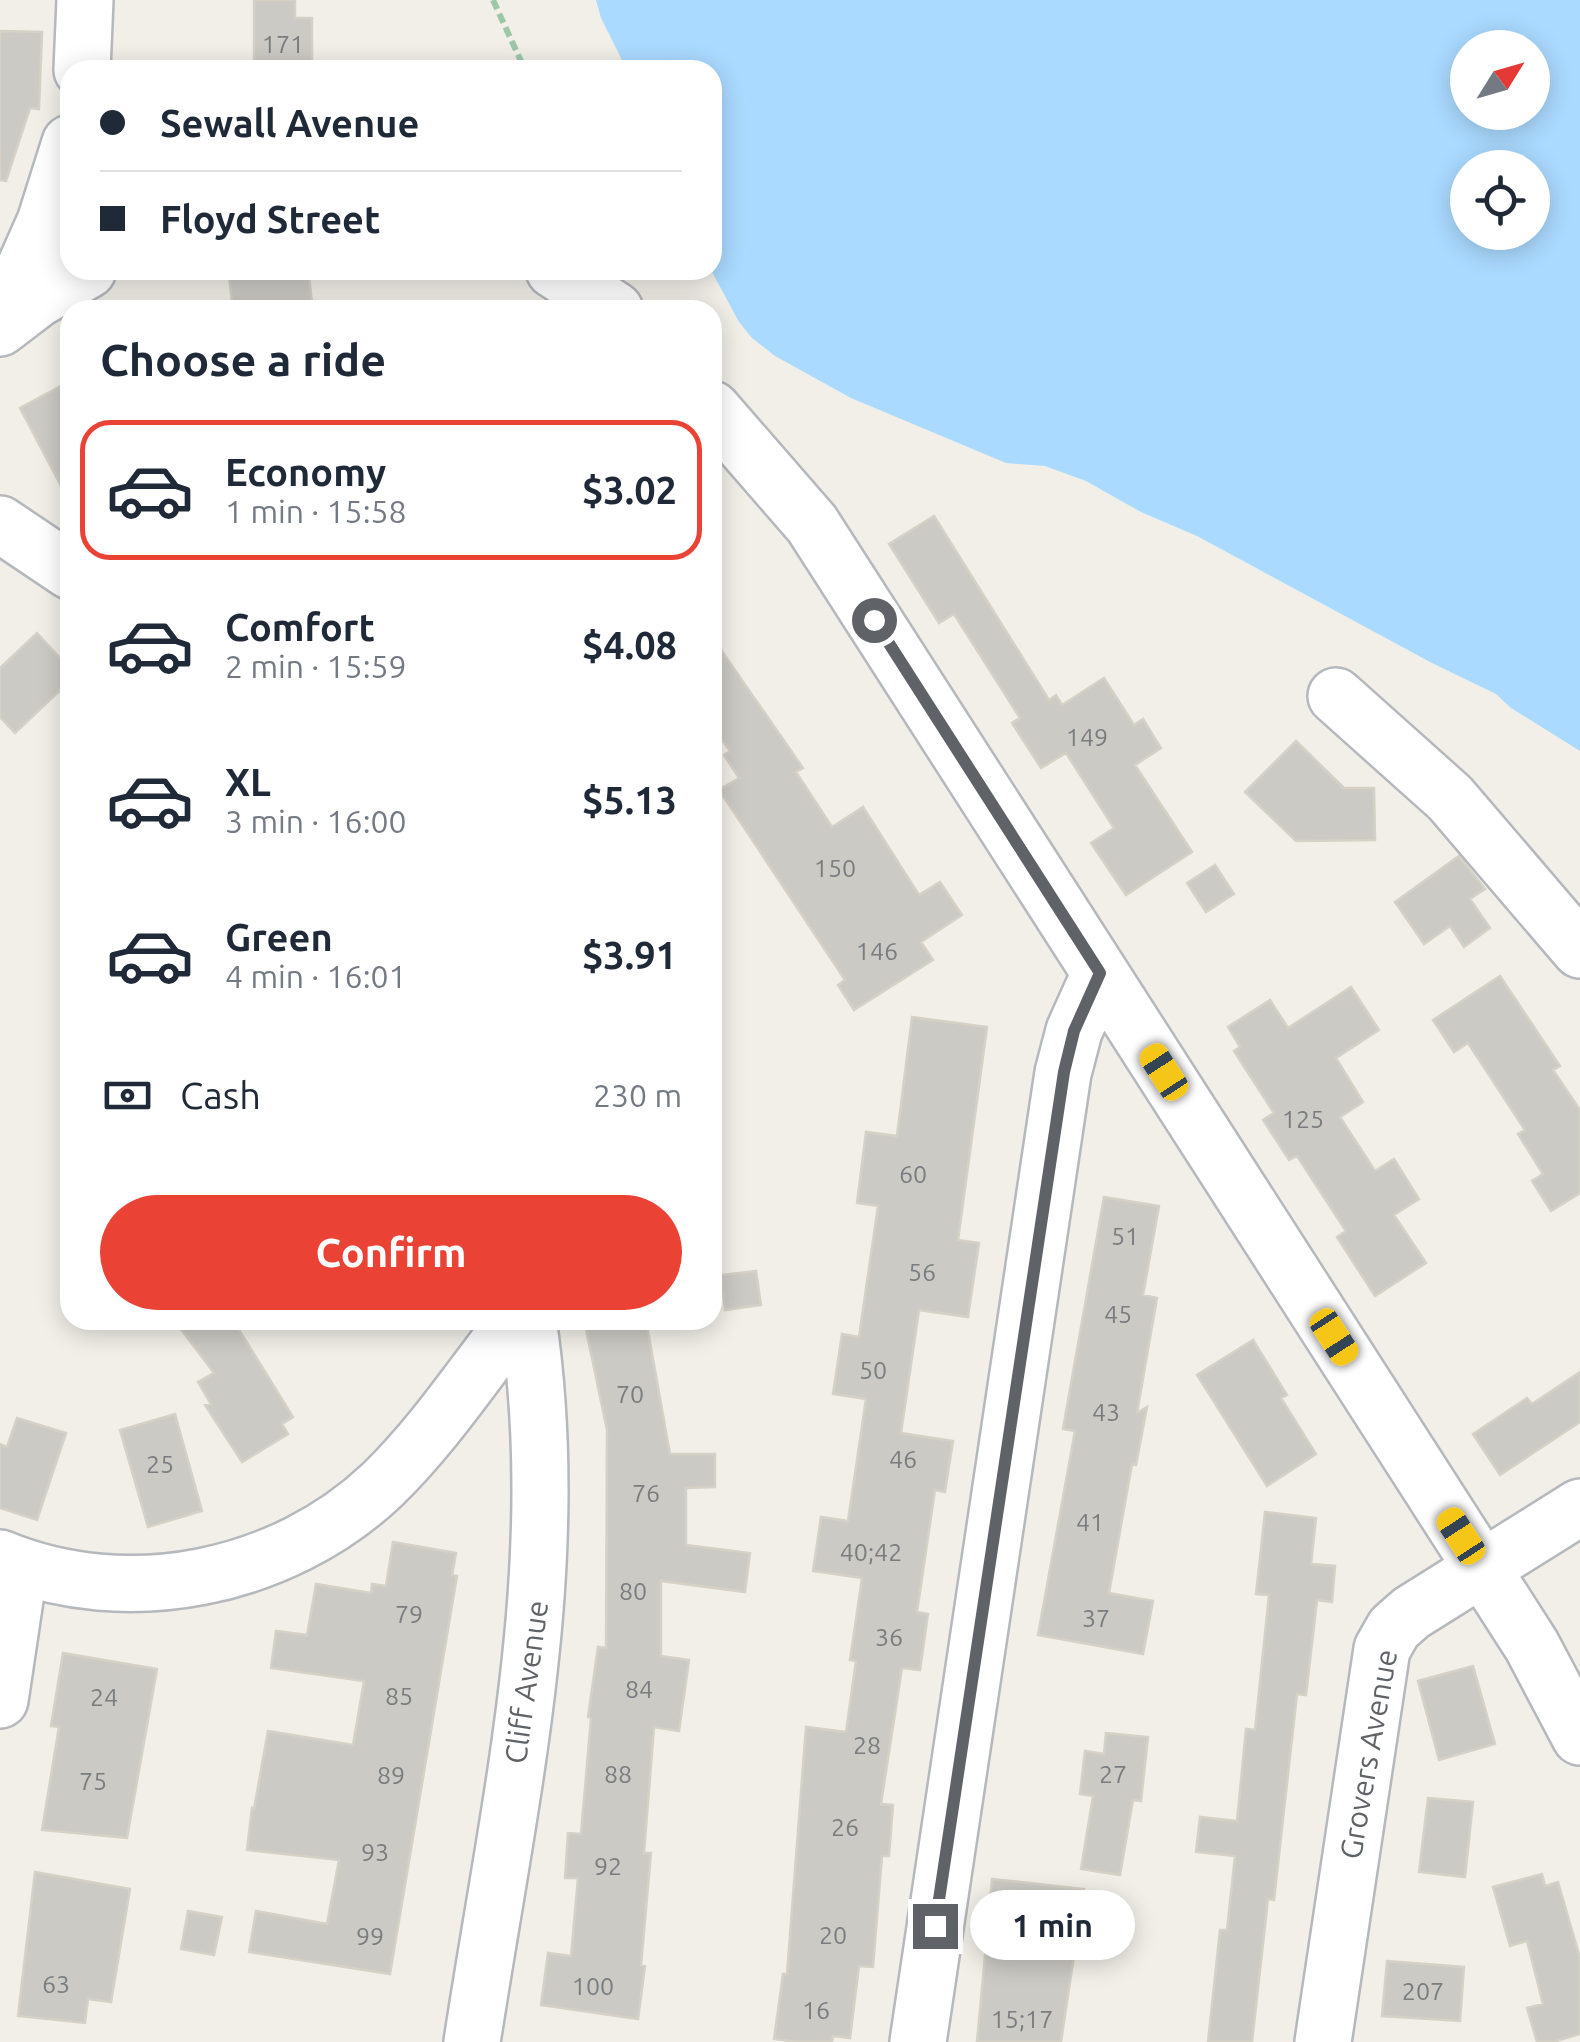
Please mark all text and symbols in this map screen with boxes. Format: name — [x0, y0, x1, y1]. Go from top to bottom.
house number: 171 — [262, 30, 304, 58]
north arrow — [1450, 30, 1550, 130]
map controls — [1450, 30, 1550, 250]
text: Sewall Avenue — [160, 102, 419, 144]
button: locate — [1450, 150, 1550, 250]
text: Floyd Street — [160, 198, 380, 240]
text: Choose a ride — [100, 334, 386, 385]
icon: car — [105, 445, 195, 535]
text: Economy — [225, 451, 386, 493]
text: $3.02 — [582, 469, 677, 511]
text: 1 min · 15:58 — [225, 493, 407, 529]
route start — [852, 598, 897, 643]
icon: car — [105, 600, 195, 690]
text: Comfort — [225, 606, 375, 648]
text: $4.08 — [582, 624, 677, 666]
text: 2 min · 15:59 — [225, 648, 407, 684]
house number: 149 — [1066, 723, 1108, 751]
icon: car — [105, 755, 195, 845]
text: XL — [225, 761, 271, 803]
text: $5.13 — [582, 779, 677, 821]
text: 3 min · 16:00 — [225, 803, 407, 839]
house number: 150 — [814, 854, 856, 882]
icon: car — [105, 910, 195, 1000]
text: Green — [225, 916, 333, 958]
text: $3.91 — [582, 934, 677, 976]
house number: 146 — [856, 937, 898, 965]
text: 4 min · 16:01 — [225, 958, 407, 994]
car — [1135, 1039, 1193, 1105]
icon: cash — [100, 1068, 155, 1123]
text: Cash — [180, 1074, 261, 1116]
text: 230 m — [593, 1077, 682, 1113]
house number: 125 — [1282, 1105, 1324, 1133]
house number: 60 — [899, 1160, 927, 1188]
button: Confirm — [100, 1195, 682, 1310]
house number: 51 — [1111, 1222, 1139, 1250]
house number: 56 — [908, 1258, 936, 1286]
house number: 45 — [1104, 1300, 1132, 1328]
car — [1305, 1304, 1363, 1370]
house number: 50 — [859, 1356, 887, 1384]
house number: 70 — [616, 1380, 644, 1408]
house number: 43 — [1092, 1398, 1120, 1426]
house number: 46 — [889, 1445, 917, 1473]
house number: 25 — [146, 1450, 174, 1478]
house number: 76 — [632, 1479, 660, 1507]
car — [1432, 1503, 1490, 1569]
house number: 41 — [1076, 1508, 1104, 1536]
house number: 40;42 — [840, 1538, 902, 1566]
house number: 80 — [619, 1577, 647, 1605]
street label: Cliff Avenue — [498, 1598, 554, 1766]
house number: 79 — [395, 1600, 423, 1628]
house number: 37 — [1082, 1604, 1110, 1632]
house number: 36 — [875, 1623, 903, 1651]
street label: Grovers Avenue — [1333, 1647, 1403, 1861]
house number: 84 — [625, 1675, 653, 1703]
house number: 85 — [385, 1682, 413, 1710]
house number: 24 — [90, 1683, 118, 1711]
house number: 28 — [853, 1731, 881, 1759]
house number: 88 — [604, 1760, 632, 1788]
house number: 27 — [1099, 1760, 1127, 1788]
house number: 89 — [377, 1761, 405, 1789]
house number: 75 — [79, 1767, 107, 1795]
house number: 26 — [831, 1813, 859, 1841]
house number: 93 — [361, 1838, 389, 1866]
house number: 92 — [594, 1852, 622, 1880]
callout: 1 min — [970, 1891, 1135, 1961]
route end — [913, 1904, 958, 1949]
text: 1 min — [1012, 1907, 1093, 1943]
house number: 20 — [819, 1921, 847, 1949]
house number: 99 — [356, 1922, 384, 1950]
house number: 63 — [42, 1970, 70, 1998]
house number: 100 — [572, 1972, 614, 2000]
house number: 207 — [1402, 1977, 1444, 2005]
house number: 16 — [802, 1996, 830, 2024]
house number: 15;17 — [991, 2005, 1053, 2033]

